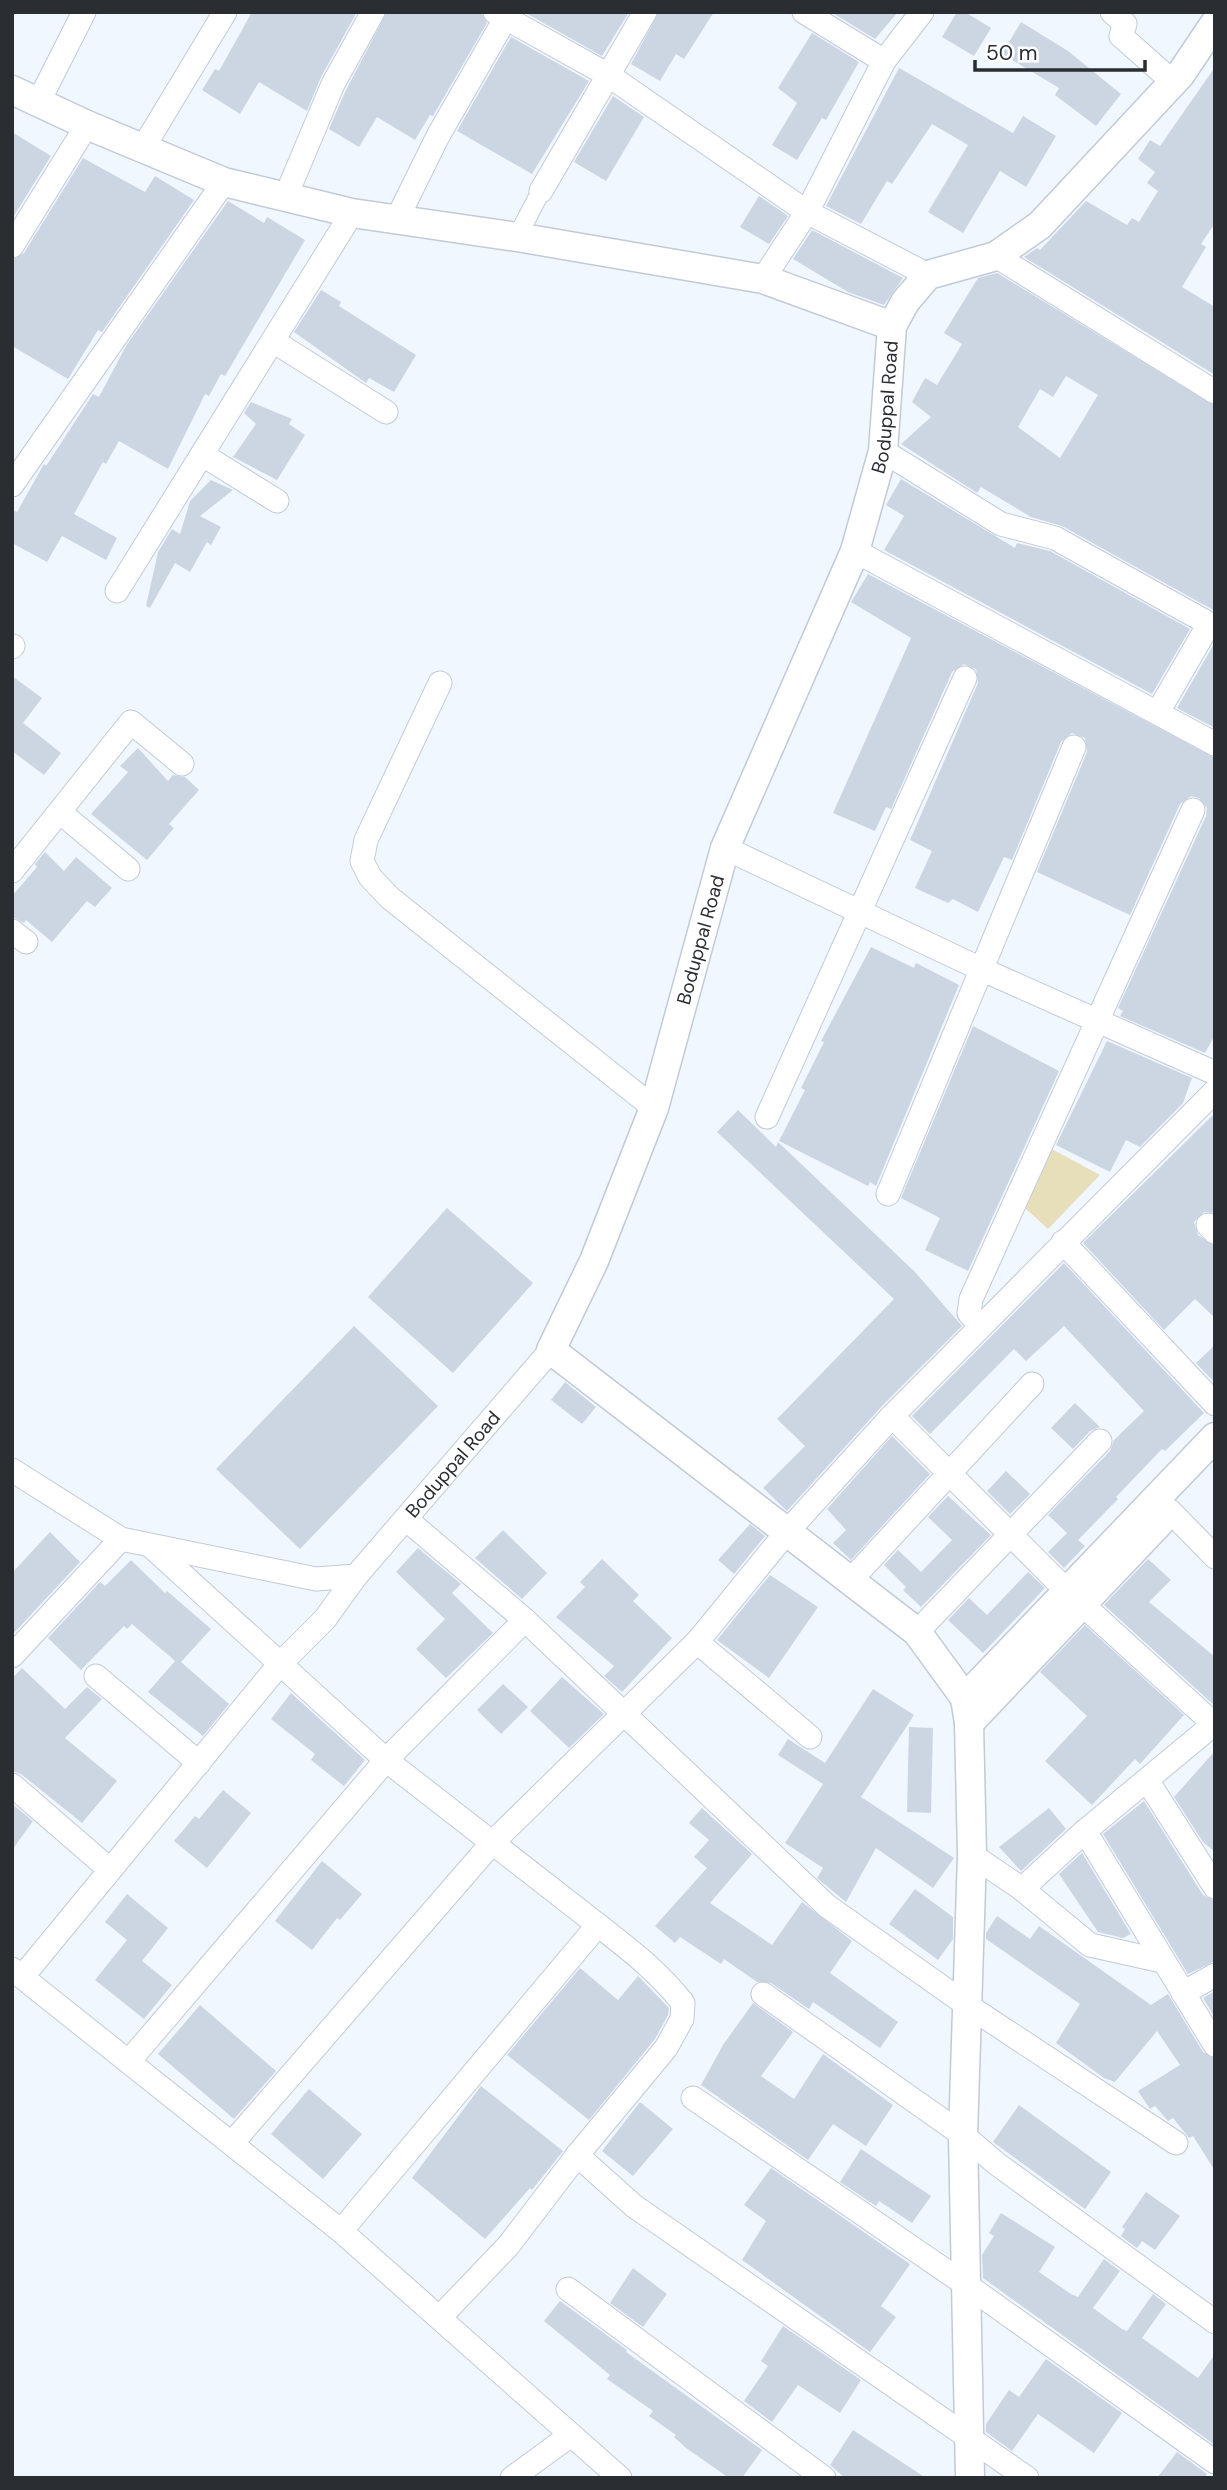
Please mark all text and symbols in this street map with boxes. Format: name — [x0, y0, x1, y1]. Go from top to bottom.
scale bar — [975, 28, 1145, 72]
text: 50 m — [986, 39, 1037, 67]
street label: Boduppal Road — [865, 340, 904, 476]
street label: Boduppal Road — [671, 872, 730, 1007]
street label: Boduppal Road — [400, 1406, 506, 1523]

